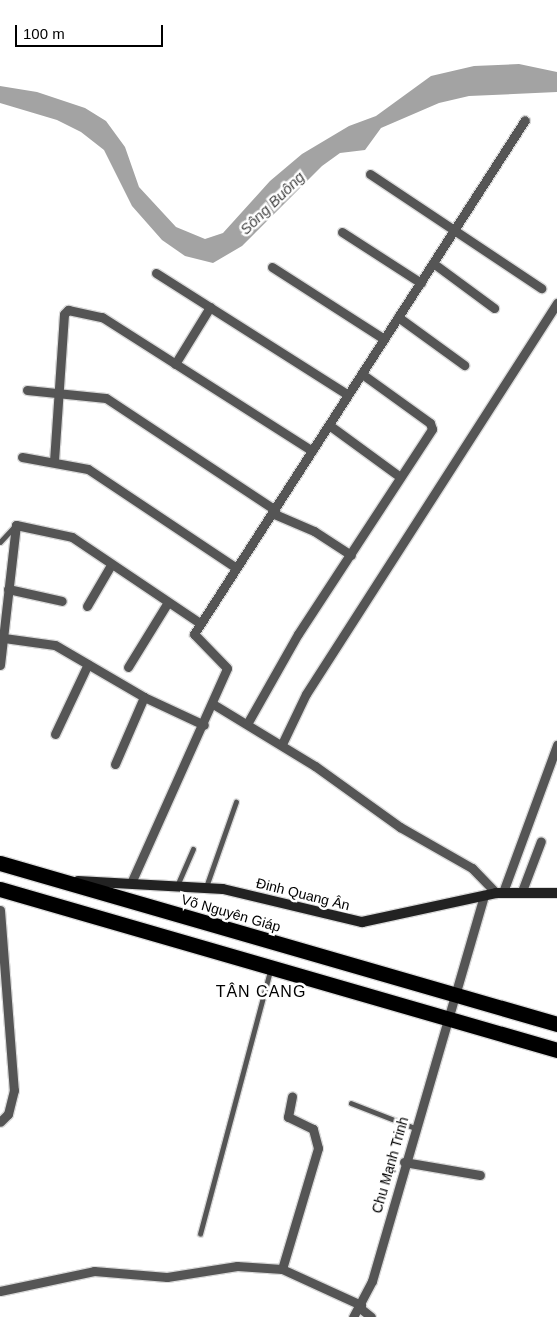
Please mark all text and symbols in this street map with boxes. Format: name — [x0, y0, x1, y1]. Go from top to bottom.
scale bar — [18, 15, 165, 47]
text: 100 m — [23, 25, 65, 42]
water label: Sông Buông — [236, 168, 308, 238]
street label: Đinh Quang Ân — [255, 874, 351, 914]
street label: Võ Nguyên Giáp — [179, 891, 283, 935]
district label: TÂN CANG — [215, 982, 307, 1002]
street label: Chu Mạnh Trinh — [368, 1115, 412, 1215]

